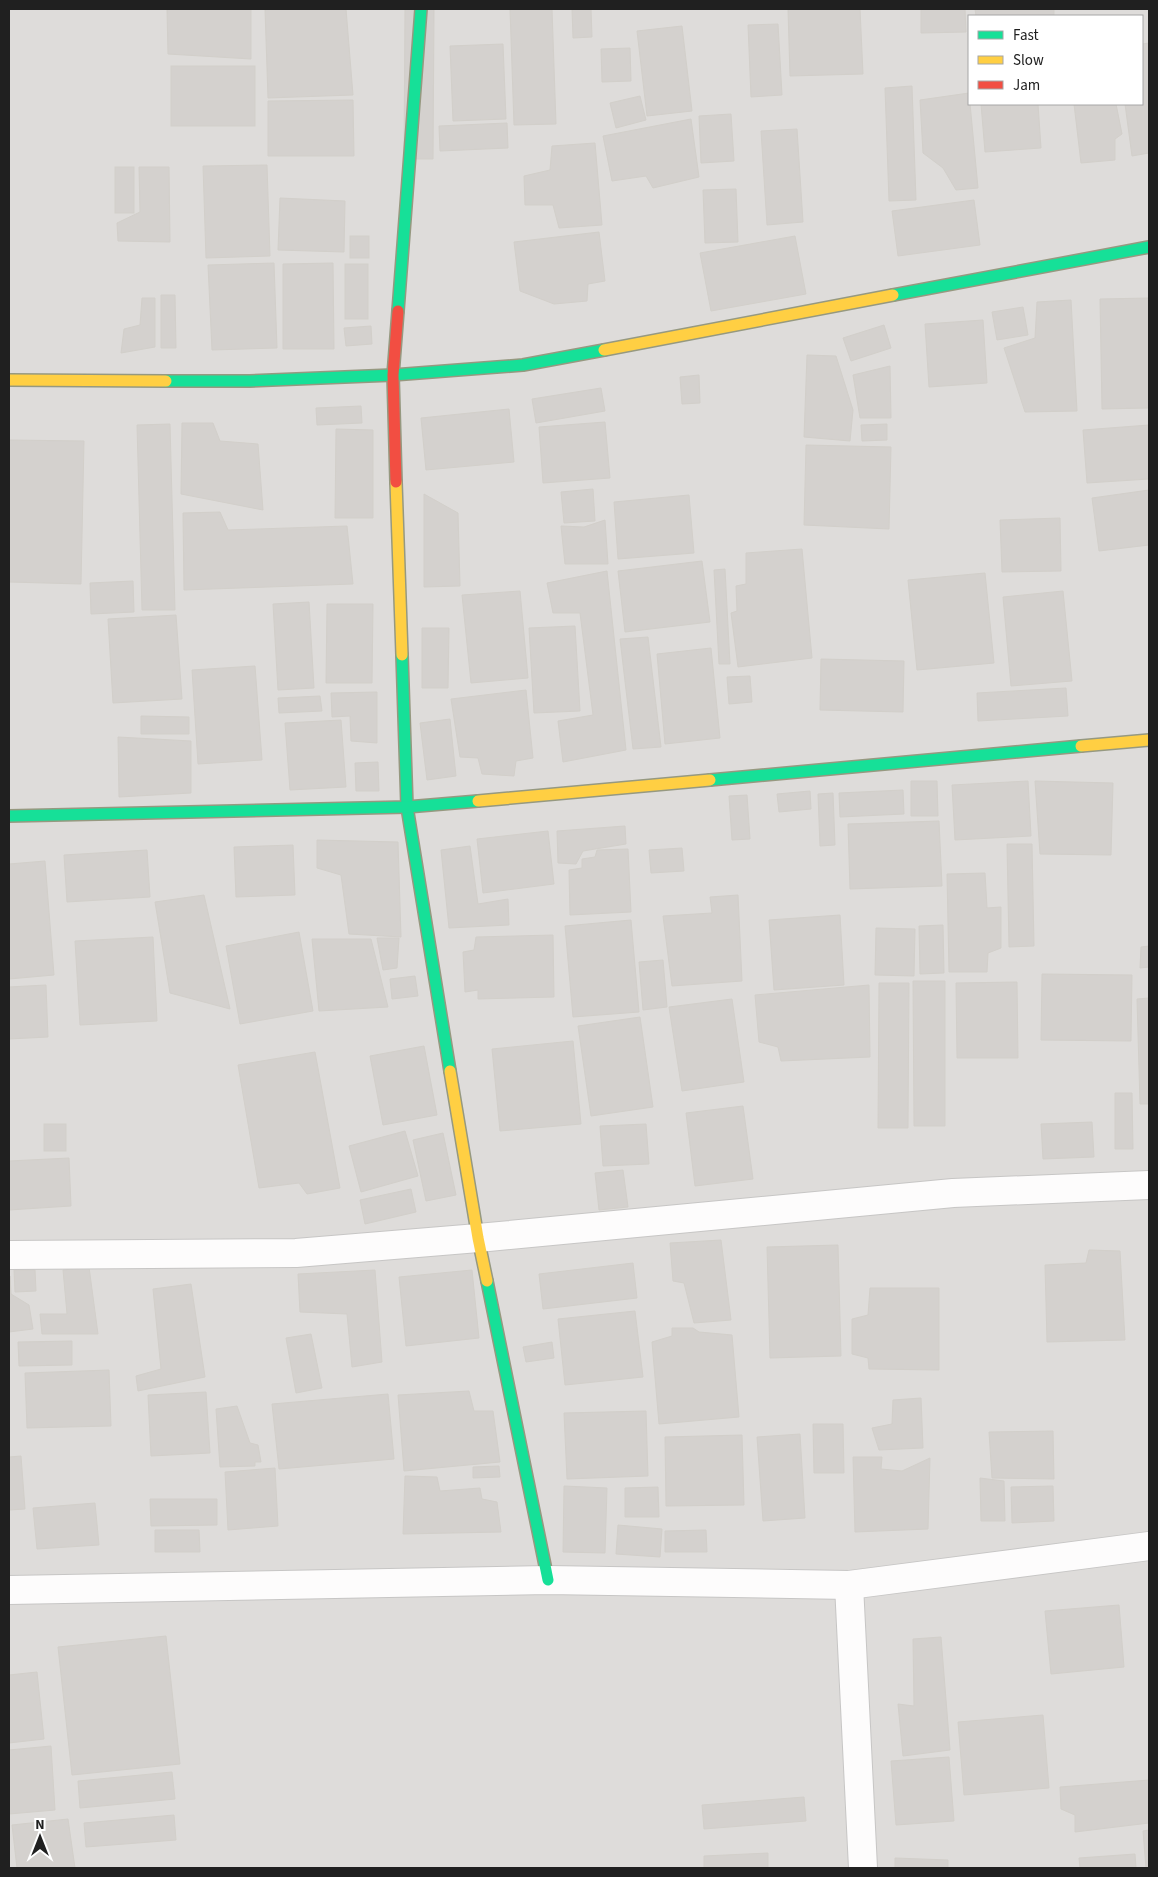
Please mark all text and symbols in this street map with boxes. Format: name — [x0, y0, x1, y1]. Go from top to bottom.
legend — [968, 15, 1143, 105]
text: Fast — [1013, 25, 1039, 46]
text: Slow — [1013, 50, 1044, 71]
text: Jam — [1013, 75, 1040, 96]
north arrow — [15, 1812, 65, 1862]
text: N — [35, 1815, 45, 1835]

